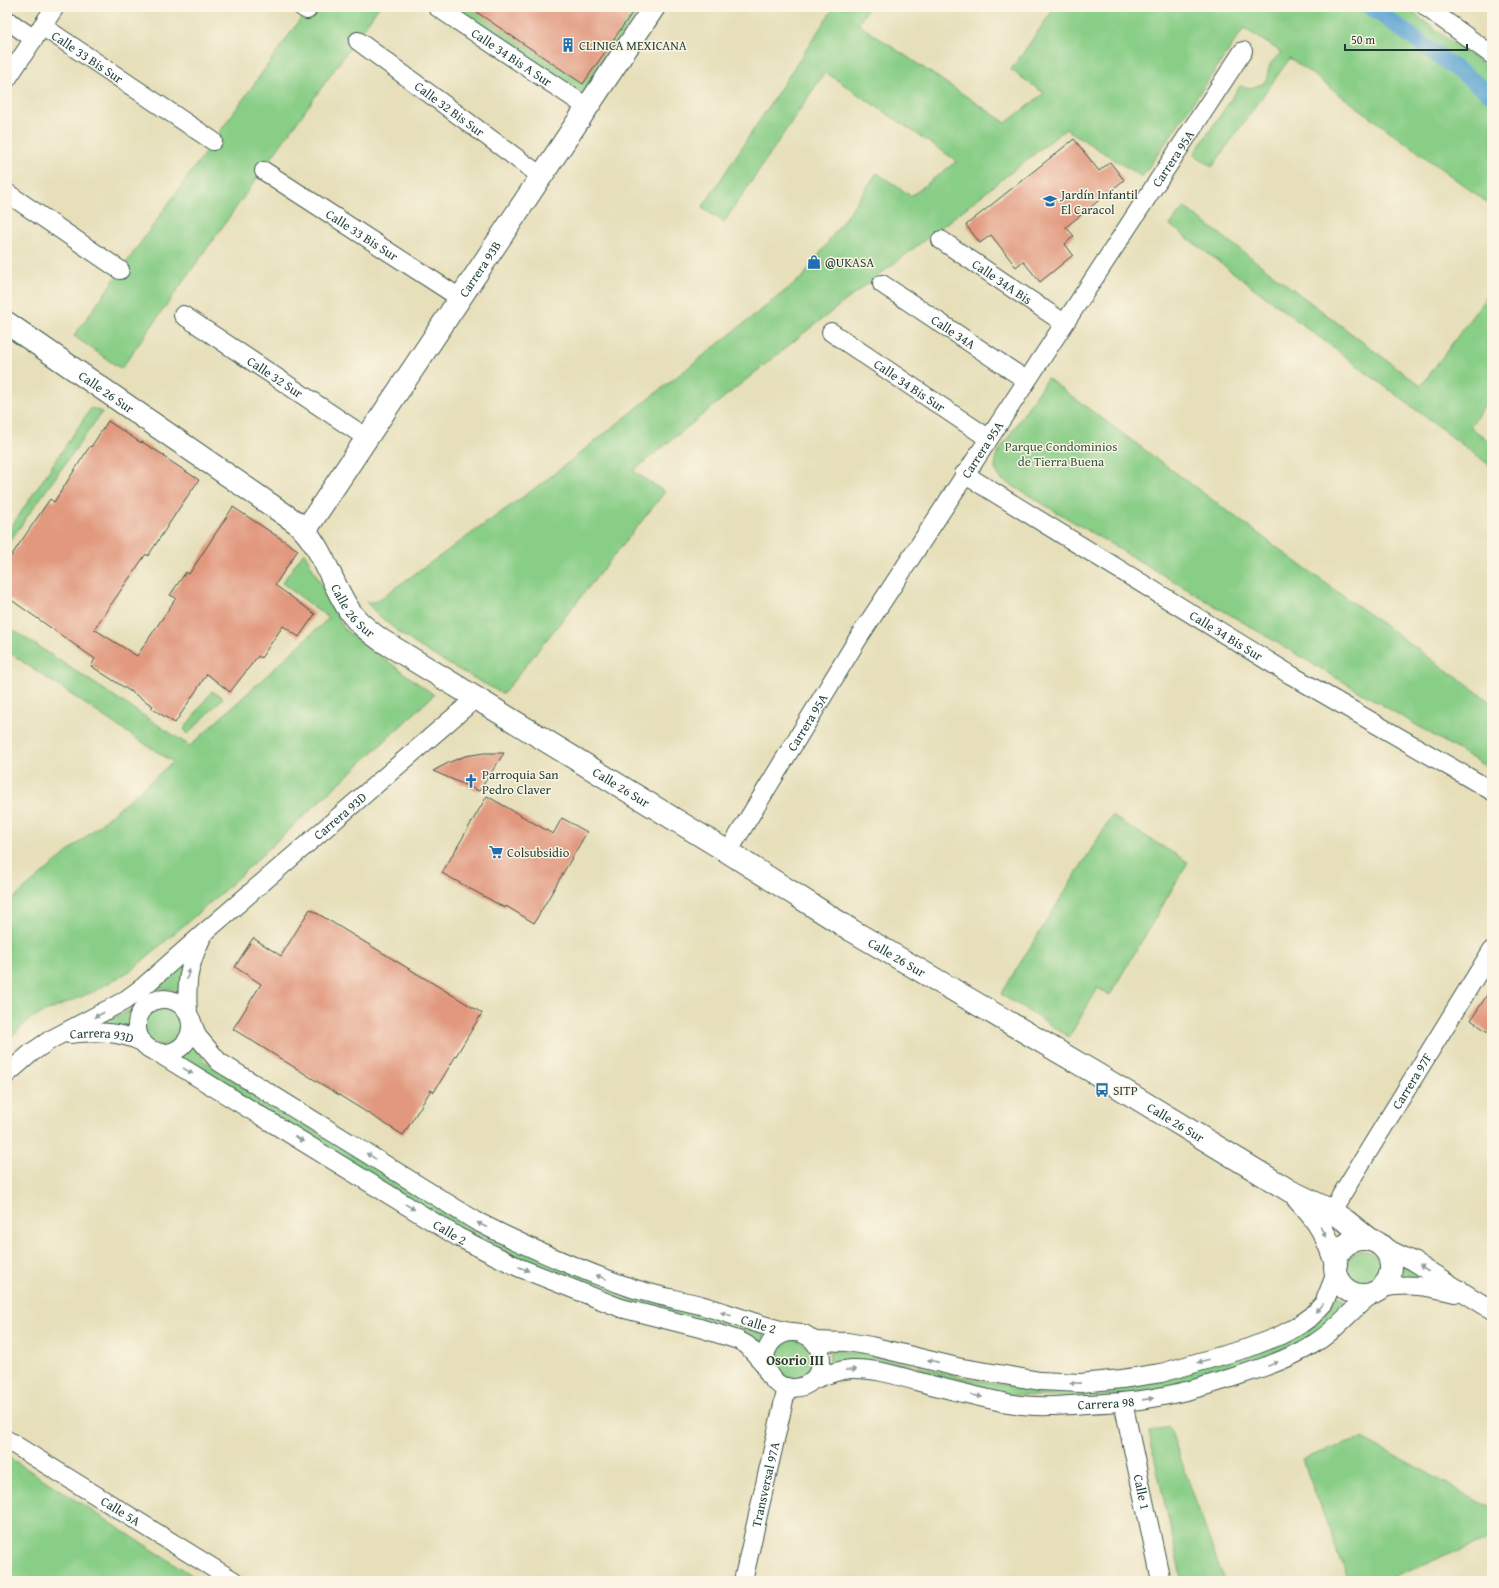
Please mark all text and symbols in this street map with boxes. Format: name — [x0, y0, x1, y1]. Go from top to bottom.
street label: Calle 34 Bis A Sur — [467, 23, 556, 92]
street label: Calle 33 Bis Sur — [48, 26, 128, 88]
scale bar — [1345, 26, 1467, 52]
text: 50 m — [1351, 31, 1375, 48]
place label: CLINICA MEXICANA — [579, 36, 687, 55]
building icon: CLINICA MEXICANA — [560, 37, 576, 53]
street label: Calle 32 Bis Sur — [410, 77, 489, 142]
street label: Carrera 95A — [1147, 126, 1199, 191]
place label: Jardín Infantil El Caracol — [1059, 185, 1138, 219]
school or university icon: Jardín Infantil El Caracol — [1042, 193, 1058, 209]
street label: Calle 33 Bis Sur — [322, 205, 402, 266]
street label: Carrera 93B — [454, 237, 506, 301]
place label: @UKASA — [825, 253, 874, 272]
shop icon: @UKASA — [806, 254, 822, 270]
street label: Calle 34A Bis — [968, 255, 1036, 309]
street label: Calle 34A — [927, 310, 979, 354]
street label: Calle 32 Sur — [243, 352, 307, 403]
street label: Calle 34 Bis Sur — [870, 355, 950, 417]
street label: Calle 26 Sur — [75, 366, 138, 418]
street label: Carrera 95A — [957, 417, 1008, 482]
park label: Parque Condominios de Tierra Buena — [1005, 437, 1117, 471]
street label: Calle 26 Sur — [326, 581, 379, 643]
street label: Calle 34 Bis Sur — [1186, 606, 1267, 666]
street label: Carrera 95A — [783, 690, 832, 755]
street label: Calle 26 Sur — [589, 763, 654, 812]
place label: Parroquia San Pedro Claver — [482, 765, 559, 799]
church icon: Parroquia San Pedro Claver — [463, 773, 479, 789]
street label: Carrera 93D — [309, 788, 371, 844]
place label: Colsubsidio — [507, 843, 570, 862]
supermarket icon: Colsubsidio — [488, 844, 504, 860]
street label: Calle 26 Sur — [865, 933, 930, 982]
one-way arrow — [186, 968, 192, 980]
one-way arrow — [93, 1011, 104, 1018]
street label: Carrera 93D — [69, 1023, 136, 1048]
street label: Carrera 97F — [1387, 1049, 1437, 1113]
one-way arrow — [182, 1068, 194, 1075]
place label: SITP — [1113, 1081, 1138, 1100]
bus stop icon: SITP — [1094, 1082, 1110, 1098]
street label: Calle 26 Sur — [1144, 1098, 1208, 1147]
one-way arrow — [293, 1136, 305, 1143]
one-way arrow — [366, 1153, 377, 1160]
one-way arrow — [404, 1204, 416, 1211]
street label: Calle 2 — [429, 1215, 470, 1250]
one-way arrow — [476, 1222, 488, 1228]
one-way arrow — [1320, 1226, 1327, 1238]
one-way arrow — [1419, 1264, 1429, 1272]
one-way arrow — [519, 1267, 531, 1273]
one-way arrow — [595, 1273, 607, 1279]
one-way arrow — [1315, 1302, 1324, 1313]
one-way arrow — [719, 1310, 731, 1316]
street label: Calle 2 — [739, 1310, 778, 1338]
district label: Osorio III — [766, 1350, 824, 1370]
one-way arrow — [927, 1358, 940, 1364]
one-way arrow — [1197, 1358, 1209, 1364]
one-way arrow — [1267, 1360, 1279, 1366]
one-way arrow — [844, 1367, 857, 1373]
one-way arrow — [1068, 1380, 1081, 1386]
street label: Carrera 98 — [1077, 1392, 1135, 1415]
one-way arrow — [972, 1393, 984, 1399]
one-way arrow — [1142, 1396, 1154, 1402]
street label: Transversal 97A — [746, 1440, 784, 1529]
street label: Calle 1 — [1129, 1473, 1155, 1512]
street label: Calle 5A — [97, 1492, 144, 1531]

